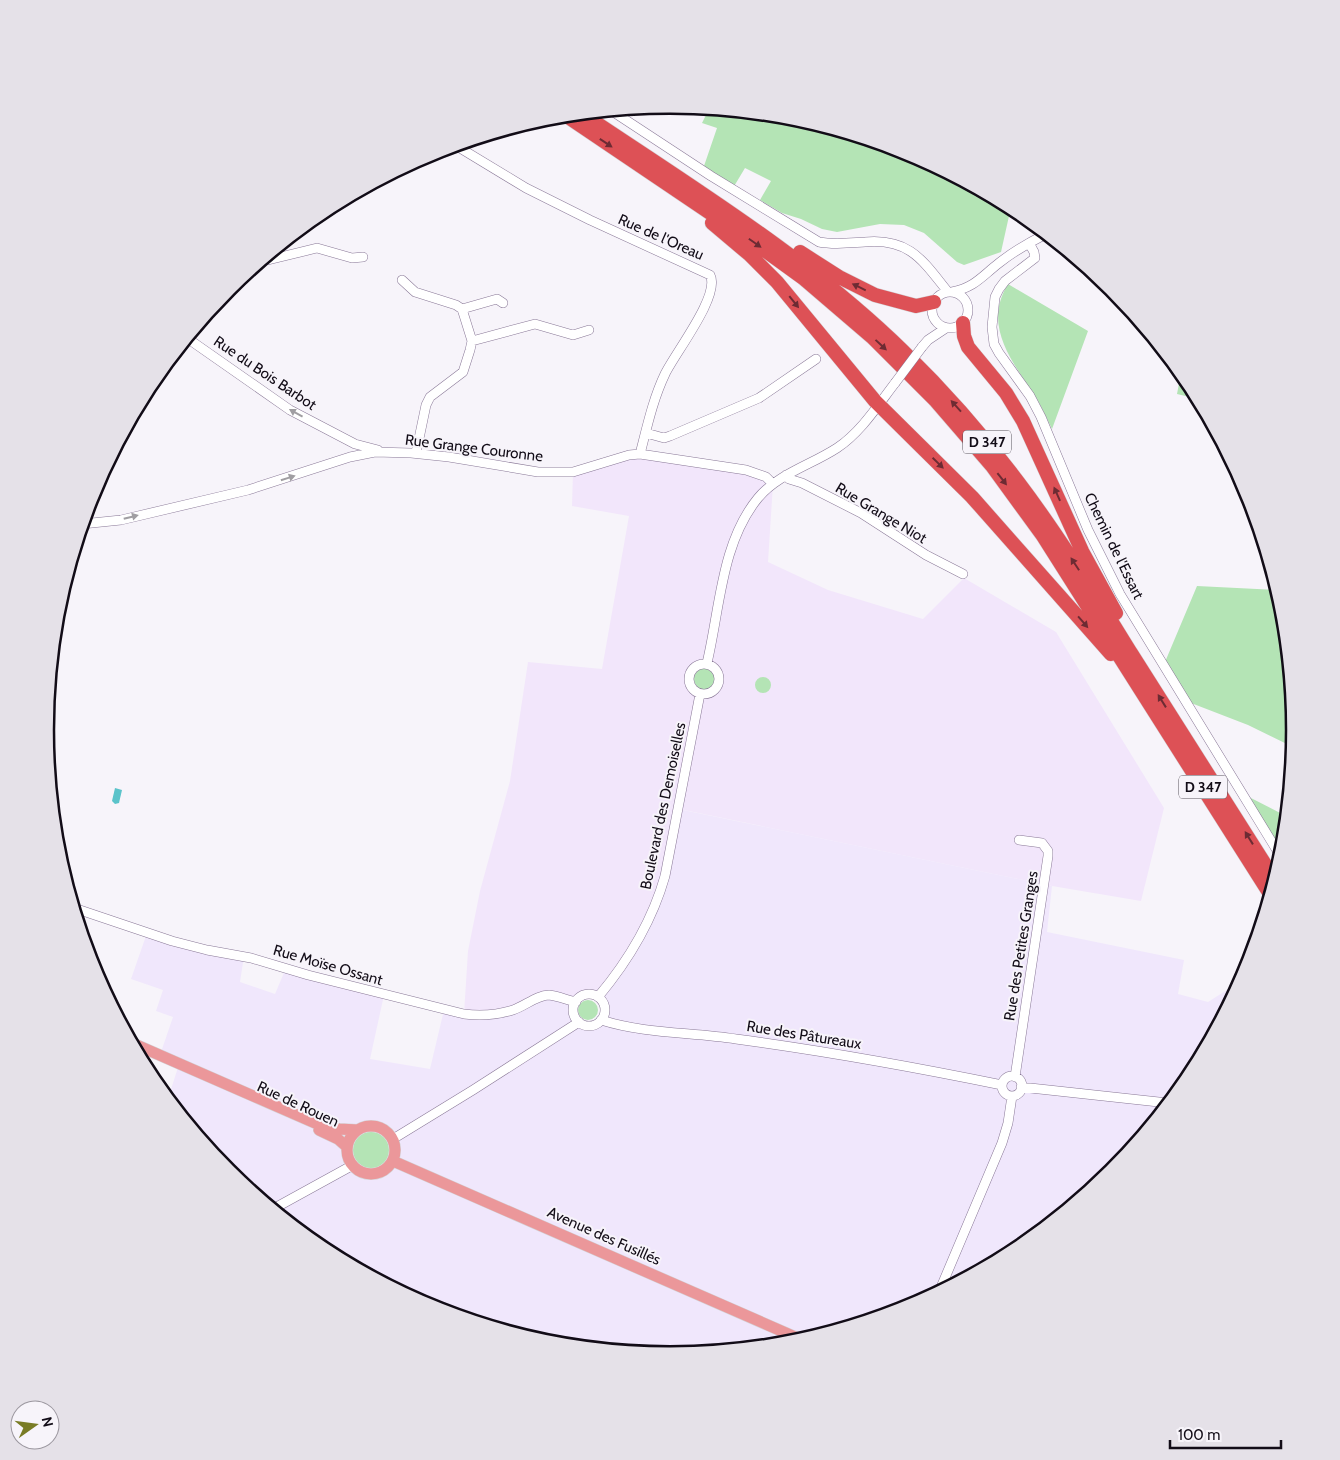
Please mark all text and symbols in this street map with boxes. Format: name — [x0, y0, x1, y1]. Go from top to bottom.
one-way arrow — [599, 138, 612, 147]
street label: Rue de l'Oreau — [615, 210, 707, 264]
one-way arrow — [748, 238, 762, 248]
one-way arrow — [852, 283, 866, 291]
one-way arrow — [789, 295, 800, 308]
street label: Rue du Bois Barbot — [210, 332, 320, 414]
one-way arrow — [875, 339, 887, 351]
one-way arrow — [950, 401, 962, 413]
one-way arrow — [289, 409, 304, 417]
street label: Rue Grange Couronne — [404, 431, 544, 465]
road number: D 347 — [963, 431, 1011, 454]
one-way arrow — [932, 457, 944, 469]
one-way arrow — [996, 472, 1007, 485]
one-way arrow — [281, 474, 296, 482]
street label: Rue Grange Niot — [832, 479, 930, 547]
one-way arrow — [1052, 487, 1060, 501]
street label: Chemin de l'Essart — [1080, 490, 1148, 602]
one-way arrow — [123, 513, 138, 521]
one-way arrow — [1070, 557, 1080, 570]
one-way arrow — [1077, 615, 1089, 627]
one-way arrow — [1157, 695, 1166, 708]
street label: Boulevard des Demoiselles — [636, 721, 690, 891]
road number: D 347 — [1179, 776, 1227, 799]
one-way arrow — [1244, 832, 1253, 845]
street label: Rue des Petites Granges — [1000, 870, 1042, 1022]
street label: Rue Moïse Ossant — [271, 941, 385, 989]
street label: Rue des Pâtureaux — [745, 1017, 863, 1053]
street label: Rue de Rouen — [254, 1077, 342, 1131]
street label: Avenue des Fusillés — [545, 1203, 663, 1269]
north arrow — [10, 1400, 60, 1450]
text: N — [38, 1415, 58, 1429]
scale bar — [1170, 1418, 1281, 1450]
text: 100 m — [1178, 1426, 1220, 1444]

